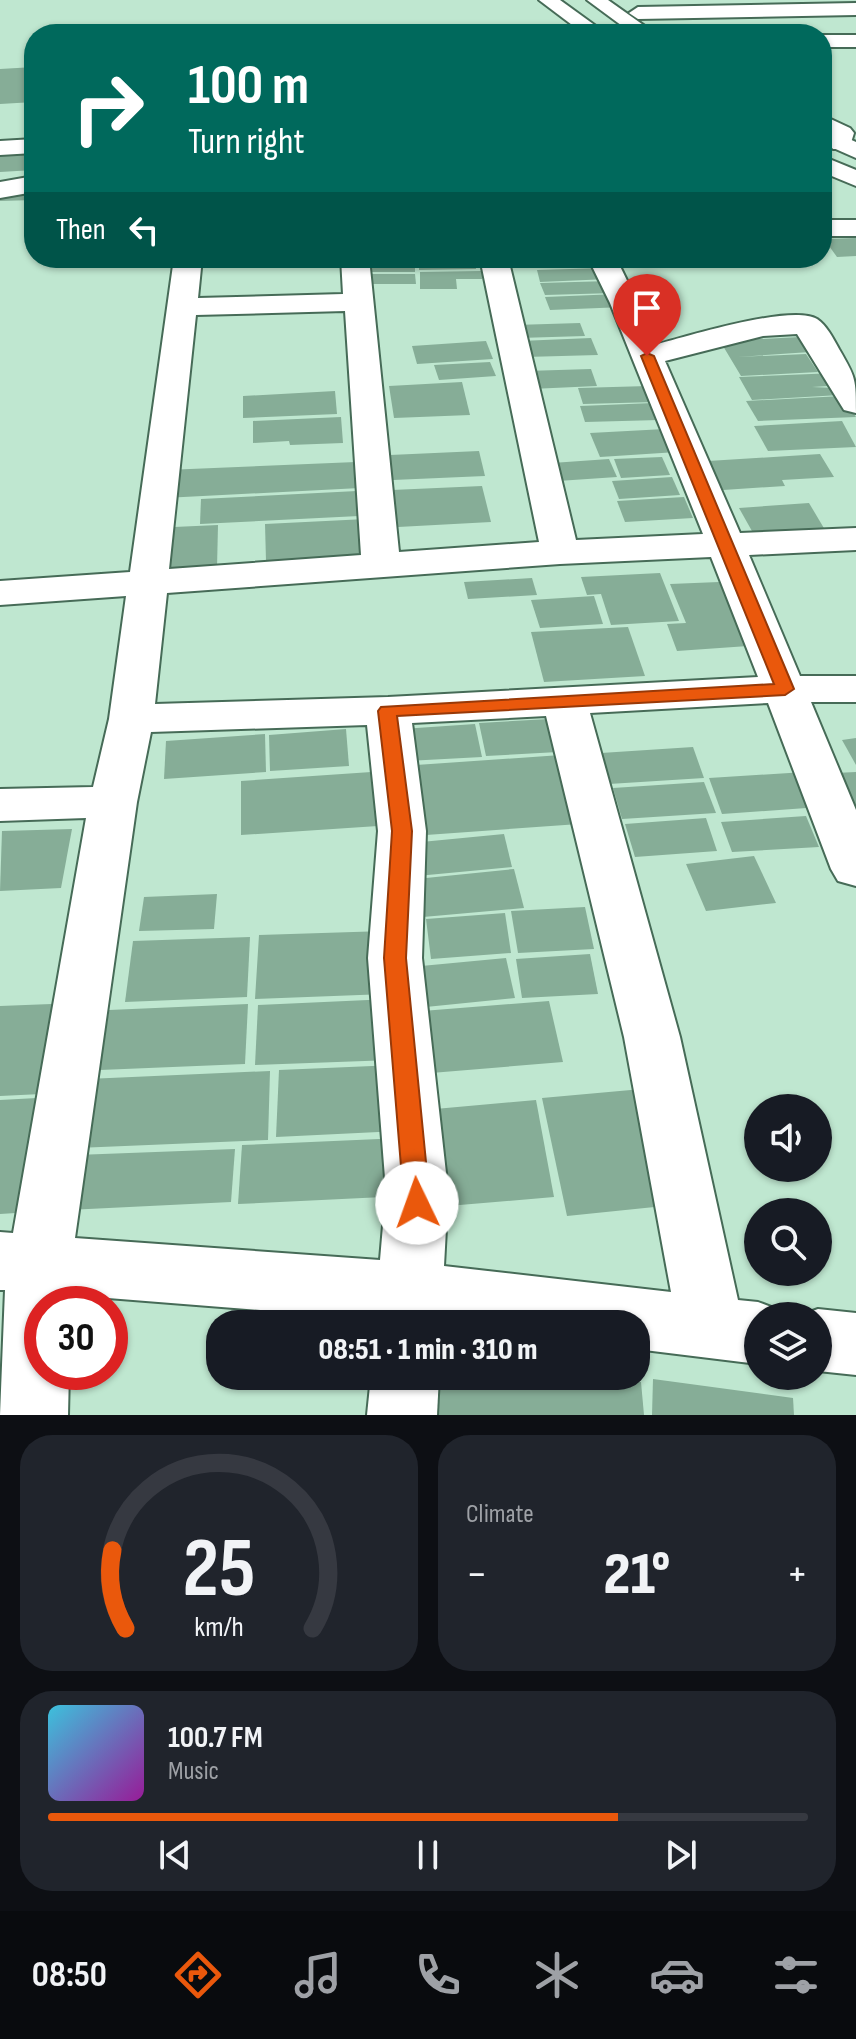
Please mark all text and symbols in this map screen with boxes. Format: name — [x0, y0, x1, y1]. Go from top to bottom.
text: 100 m — [188, 53, 309, 120]
icon: right — [56, 56, 160, 160]
text: Turn right — [188, 121, 305, 164]
icon: left — [122, 208, 166, 252]
text: Then — [56, 212, 106, 248]
pin — [613, 274, 681, 356]
icon: arrive — [625, 286, 669, 330]
map controls — [744, 1094, 832, 1390]
button: sound — [744, 1094, 832, 1182]
position arrow — [375, 1161, 459, 1245]
button: search — [744, 1198, 832, 1286]
speed limit sign: 30 — [24, 1286, 128, 1390]
button: layers — [744, 1302, 832, 1390]
text: 08:51 · 1 min · 310 m — [319, 1332, 537, 1368]
text: Climate — [466, 1499, 534, 1530]
text: 25 — [183, 1520, 255, 1620]
text: 21° — [604, 1539, 670, 1611]
text: − — [466, 1548, 488, 1601]
text: + — [786, 1548, 808, 1601]
text: km/h — [194, 1610, 244, 1645]
text: 100.7 FM — [168, 1720, 263, 1756]
text: Music — [168, 1756, 219, 1787]
icon: previous — [153, 1833, 197, 1877]
icon: pause — [406, 1833, 450, 1877]
icon: next — [659, 1833, 703, 1877]
icon: directions — [170, 1947, 226, 2003]
icon: music — [290, 1947, 346, 2003]
icon: phone — [410, 1947, 466, 2003]
icon: climate — [529, 1947, 585, 2003]
icon: car — [649, 1947, 705, 2003]
icon: filters — [768, 1947, 824, 2003]
text: 08:50 — [32, 1954, 107, 1997]

